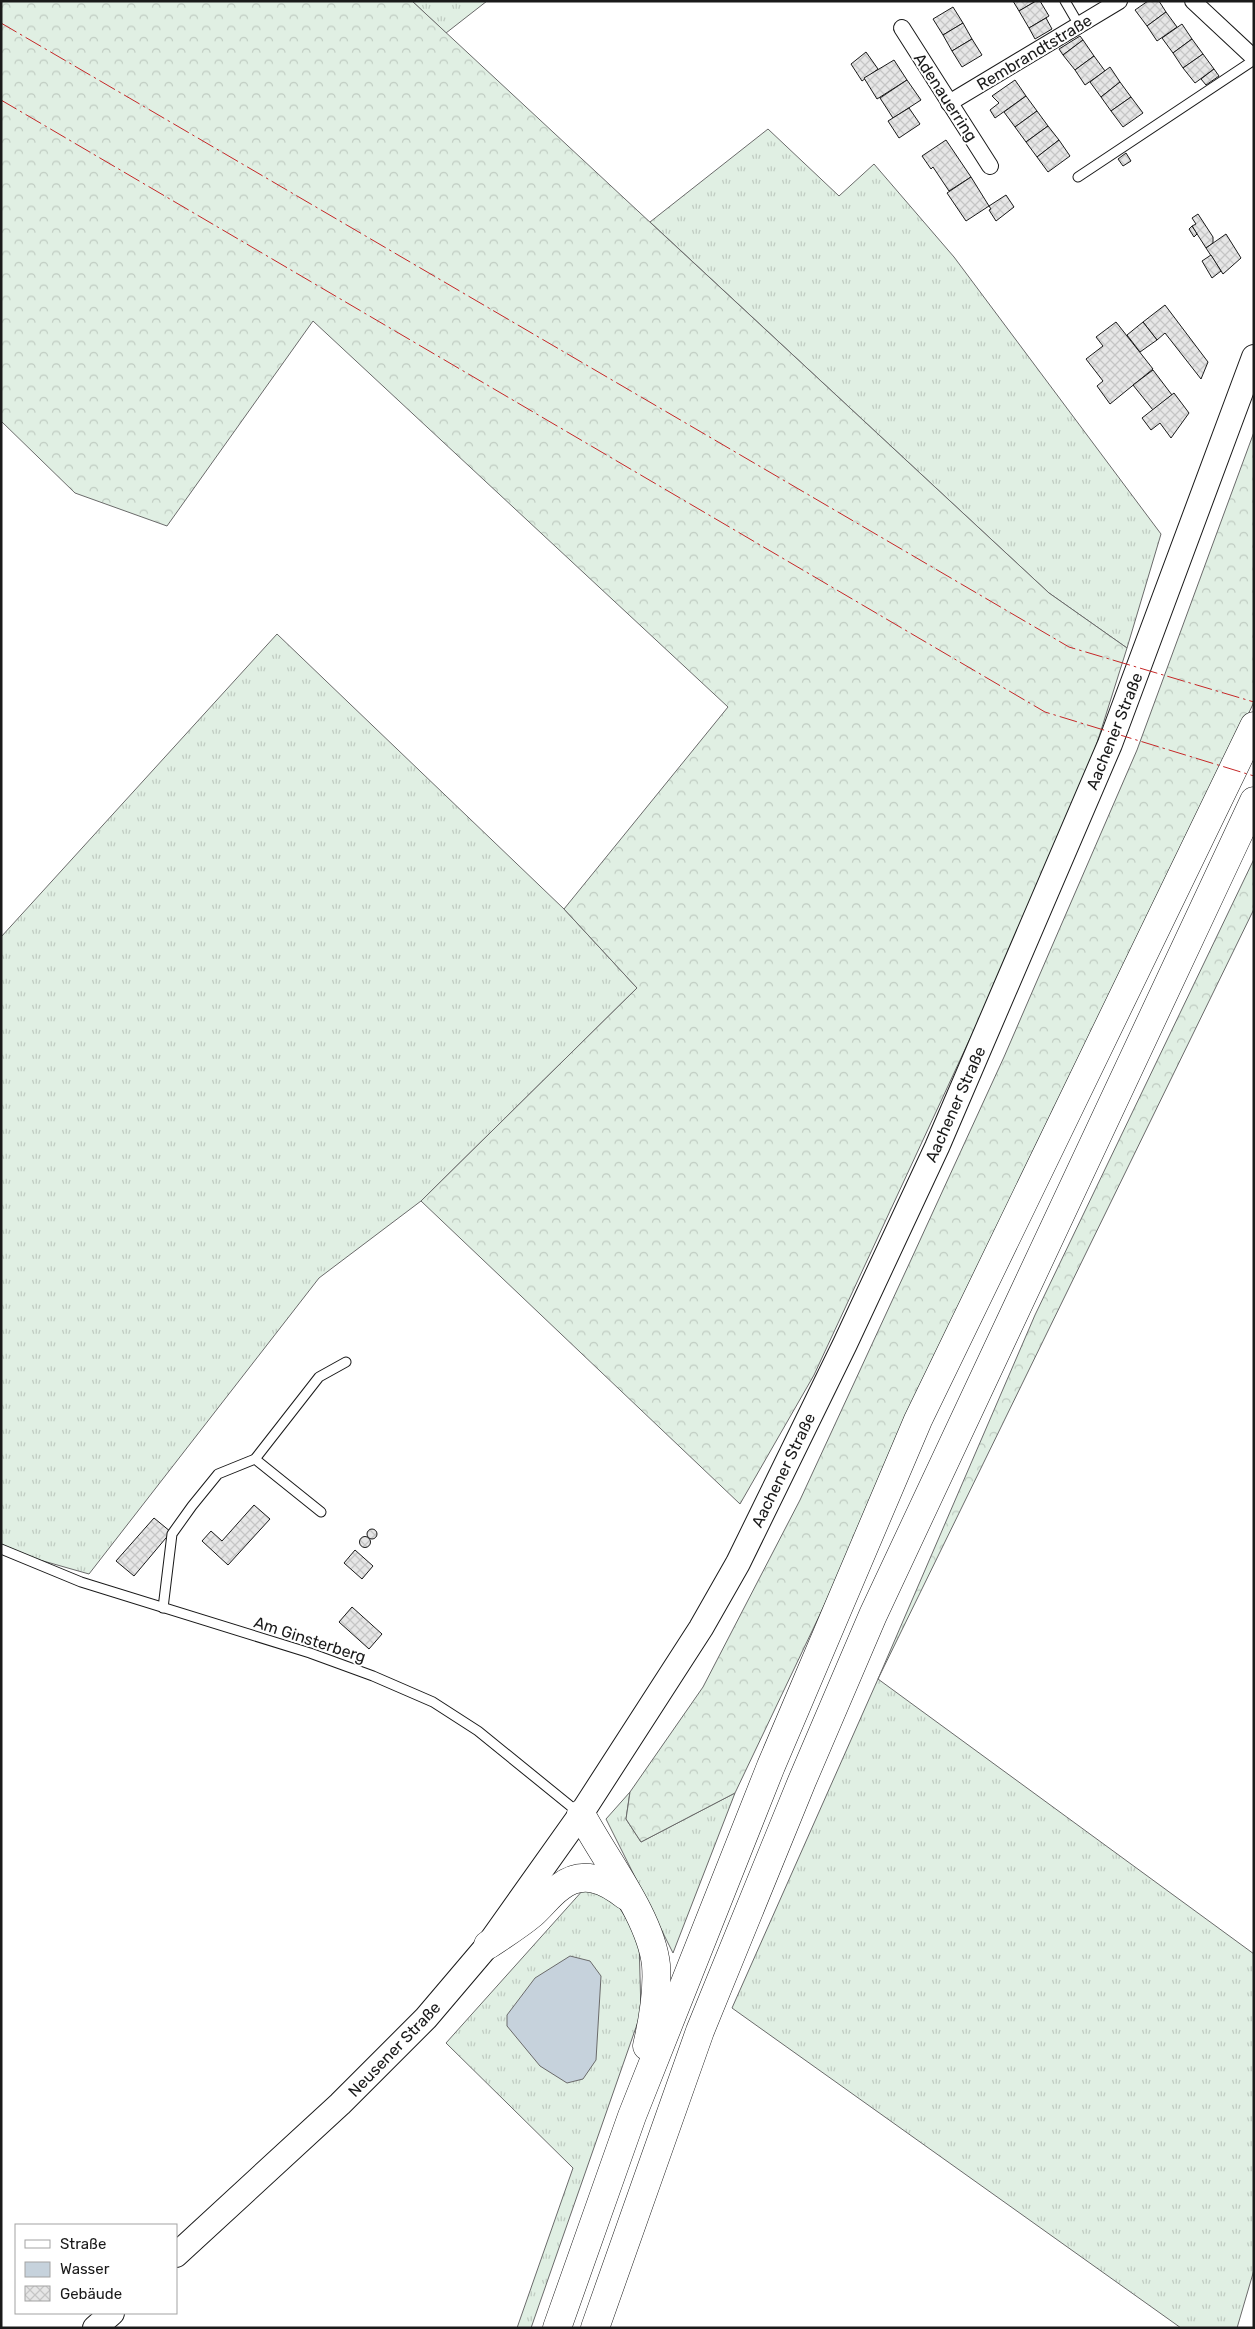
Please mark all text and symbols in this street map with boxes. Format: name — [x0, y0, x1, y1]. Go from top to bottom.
street label: Rembrandtstraße — [973, 11, 1095, 94]
street label: Adenauerring — [910, 50, 981, 145]
street label: Aachener Straße — [1082, 670, 1147, 793]
street label: Aachener Straße — [921, 1043, 990, 1165]
street label: Aachener Straße — [748, 1410, 819, 1530]
street label: Am Ginsterberg — [251, 1612, 368, 1667]
street label: Neusener Straße — [344, 1998, 444, 2101]
legend — [15, 2224, 178, 2314]
text: Straße — [60, 2235, 106, 2253]
text: Wasser — [60, 2260, 110, 2278]
text: Gebäude — [60, 2285, 122, 2303]

